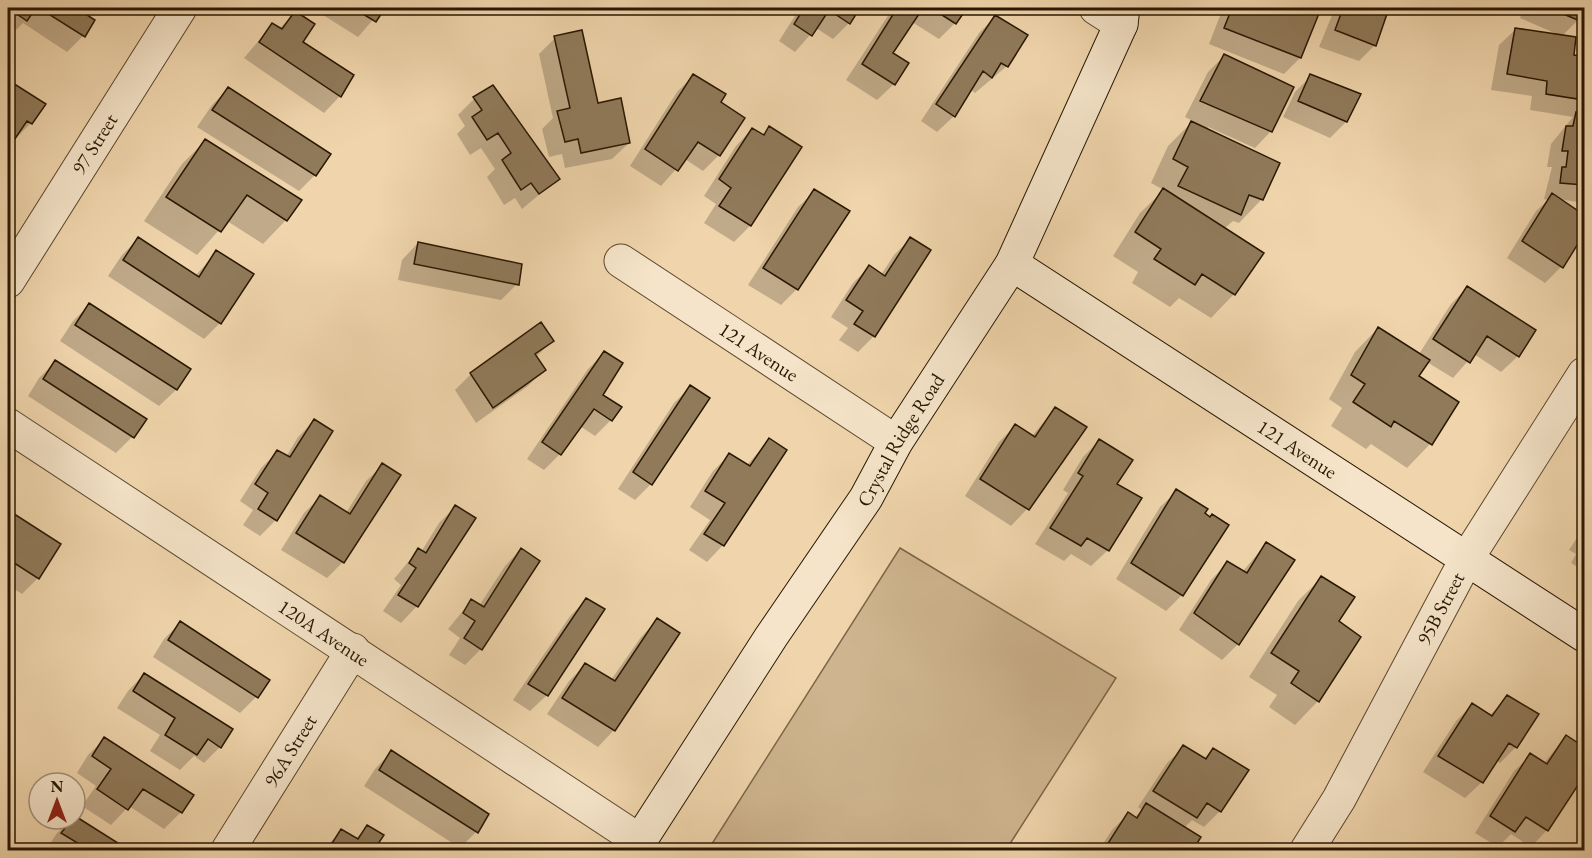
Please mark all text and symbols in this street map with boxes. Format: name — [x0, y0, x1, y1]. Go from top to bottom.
street label: 97 Street — [65, 108, 124, 179]
street label: 121 Avenue — [714, 316, 804, 387]
street label: Crystal Ridge Road — [851, 368, 951, 512]
street label: 121 Avenue — [1252, 414, 1342, 485]
street label: 95B Street — [1410, 567, 1471, 649]
street label: 120A Avenue — [273, 593, 375, 672]
street label: 96A Street — [258, 709, 323, 792]
north arrow — [27, 771, 87, 831]
text: N — [51, 776, 64, 797]

